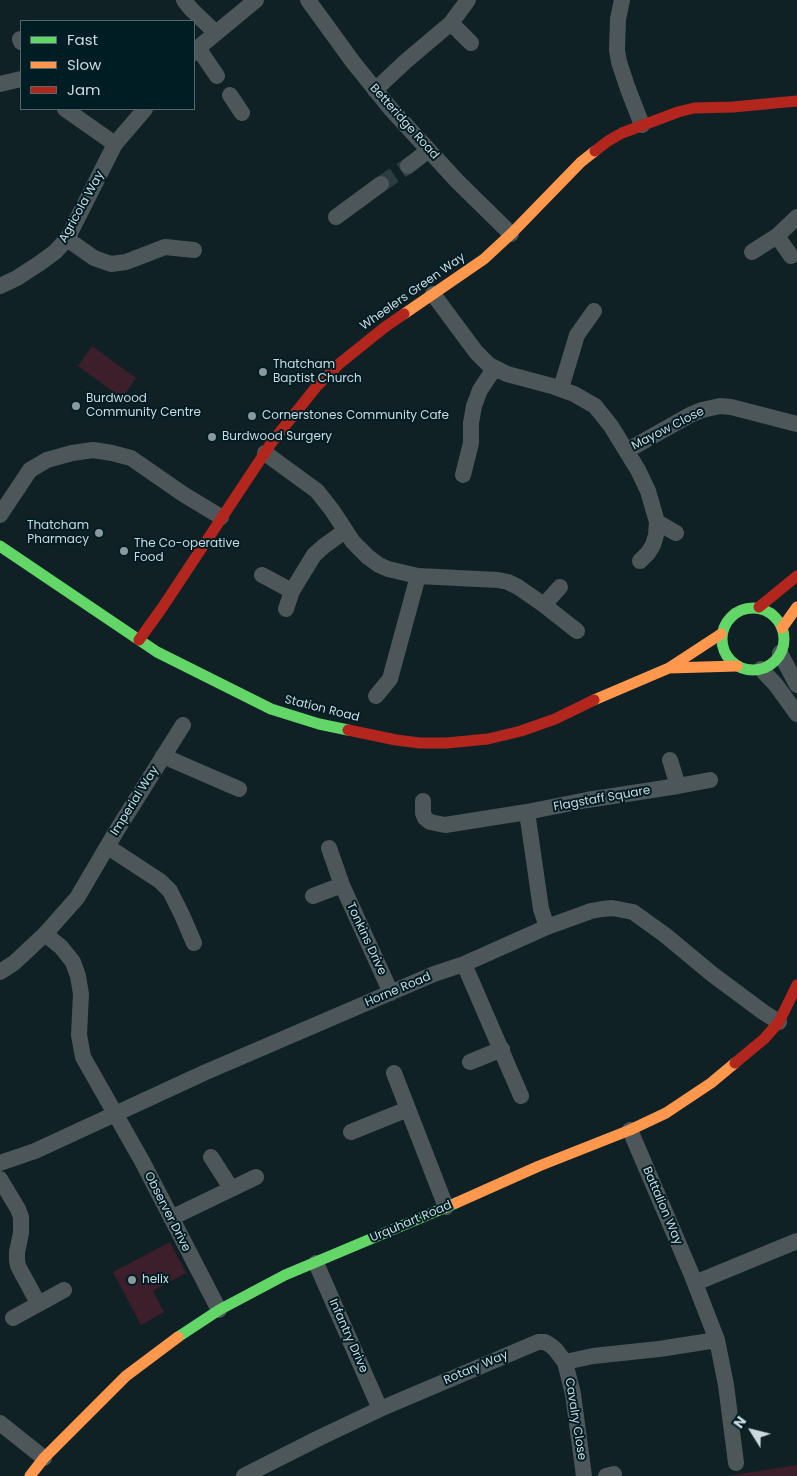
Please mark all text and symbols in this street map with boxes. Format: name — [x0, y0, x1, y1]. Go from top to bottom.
legend — [20, 20, 195, 110]
text: Fast — [67, 29, 98, 50]
text: Slow — [67, 54, 101, 75]
text: Jam — [67, 79, 101, 100]
street label: Betteridge Road — [366, 81, 442, 163]
street label: Agricola Way — [56, 169, 108, 245]
street label: Wheelers Green Way — [358, 250, 468, 334]
place label: Thatcham Baptist Church — [273, 358, 362, 386]
marker: Thatcham Baptist Church — [257, 366, 269, 378]
place label: Burdwood Community Centre — [86, 392, 201, 420]
marker: Burdwood Community Centre — [70, 400, 82, 412]
street label: Mayow Close — [629, 405, 707, 453]
place label: Cornerstones Community Cafe — [262, 409, 449, 423]
marker: Cornerstones Community Cafe — [246, 410, 258, 422]
place label: Burdwood Surgery — [222, 430, 332, 444]
marker: Burdwood Surgery — [206, 431, 218, 443]
place label: Thatcham Pharmacy — [27, 519, 89, 547]
marker: Thatcham Pharmacy — [93, 527, 105, 539]
place label: The Co-operative Food — [134, 537, 240, 565]
marker: The Co-operative Food — [118, 545, 130, 557]
street label: Station Road — [283, 693, 361, 725]
street label: Imperial Way — [108, 764, 162, 838]
street label: Flagstaff Square — [553, 783, 651, 815]
street label: Tonkins Drive — [343, 901, 389, 977]
street label: Horne Road — [363, 970, 433, 1010]
street label: Battalion Way — [639, 1165, 685, 1247]
street label: Observer Drive — [141, 1170, 193, 1254]
street label: Urquhart Road — [368, 1198, 454, 1246]
place label: helix — [142, 1273, 169, 1287]
marker: helix — [126, 1274, 138, 1286]
street label: Infantry Drive — [325, 1297, 371, 1375]
street label: Rotary Way — [442, 1348, 510, 1388]
street label: Cavalry Close — [561, 1377, 589, 1461]
north arrow — [727, 1406, 777, 1456]
text: N — [729, 1412, 751, 1432]

